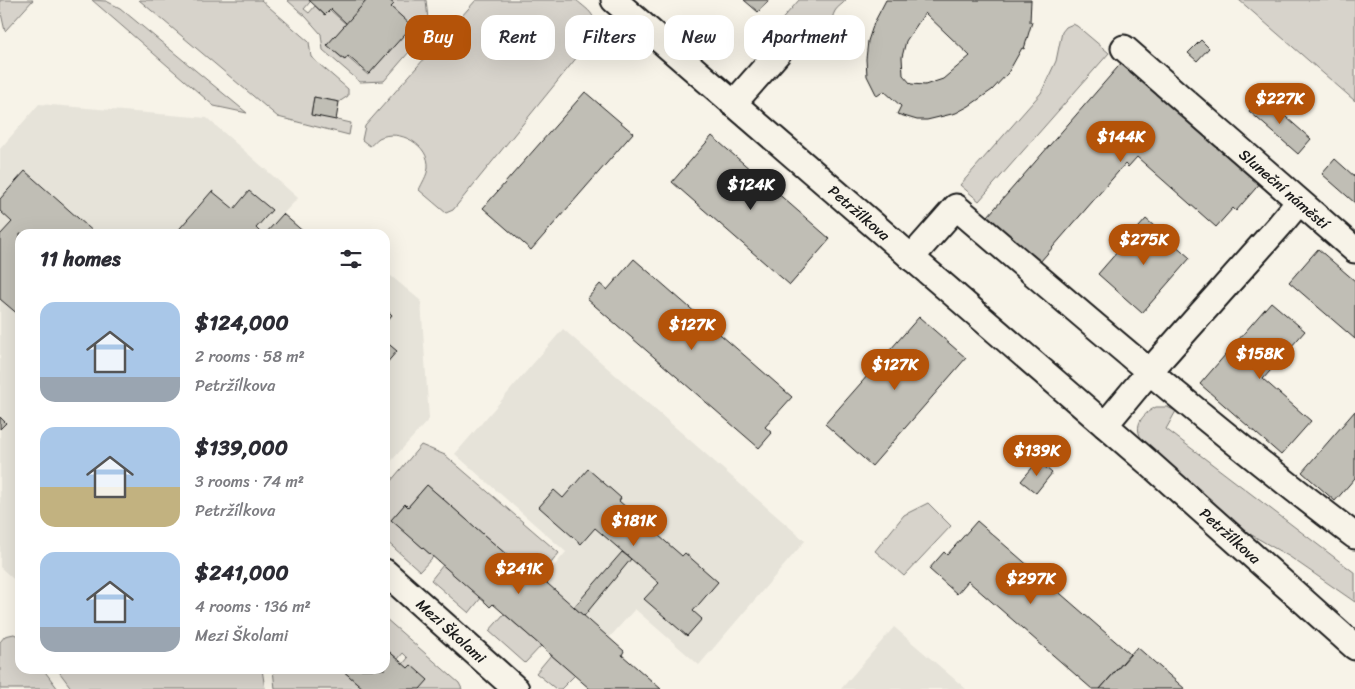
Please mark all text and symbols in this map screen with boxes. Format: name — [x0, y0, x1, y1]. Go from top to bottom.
chip: Buy — [405, 15, 471, 60]
chip: Rent — [481, 15, 555, 60]
chip: Filters — [565, 15, 654, 60]
chip: New — [664, 15, 734, 60]
chip: Apartment — [744, 15, 865, 60]
pin: $227K — [1245, 82, 1315, 125]
text: $227K — [1256, 84, 1304, 113]
pin: $144K — [1086, 120, 1156, 163]
text: $144K — [1097, 122, 1145, 151]
street label: Sluneční náměstí — [1233, 142, 1337, 237]
pin: $124K — [716, 168, 786, 211]
text: $124K — [728, 170, 774, 199]
street label: Petržílkova — [822, 179, 896, 248]
pin: $275K — [1109, 224, 1179, 266]
text: $275K — [1120, 225, 1168, 254]
text: 11 homes — [40, 240, 121, 278]
icon: filters — [337, 245, 365, 273]
text: $124,000 — [195, 304, 289, 342]
pin: $127K — [657, 308, 727, 351]
text: $127K — [669, 310, 715, 339]
icon: home — [80, 322, 140, 382]
pin: $158K — [1225, 338, 1295, 380]
text: $158K — [1237, 339, 1283, 368]
text: 2 rooms · 58 m² — [195, 342, 305, 371]
pin: $127K — [860, 348, 930, 391]
text: $127K — [872, 350, 918, 379]
text: Petržílkova — [195, 371, 275, 400]
text: $139,000 — [195, 429, 288, 467]
pin: $139K — [1002, 434, 1072, 477]
text: $139K — [1014, 436, 1060, 465]
icon: home — [80, 447, 140, 507]
text: 3 rooms · 74 m² — [195, 467, 304, 496]
text: Petržílkova — [195, 496, 275, 525]
street label: Petržílkova — [1193, 501, 1267, 571]
pin: $181K — [599, 504, 669, 547]
text: $181K — [612, 506, 656, 535]
pin: $241K — [484, 552, 554, 595]
text: $241,000 — [195, 554, 289, 592]
text: $241K — [496, 554, 542, 583]
pin: $297K — [996, 562, 1066, 605]
text: $297K — [1007, 564, 1055, 593]
icon: home — [80, 572, 140, 632]
text: 4 rooms · 136 m² — [195, 592, 311, 621]
street label: Mezi Školami — [410, 592, 493, 670]
text: Mezi Školami — [195, 621, 288, 650]

